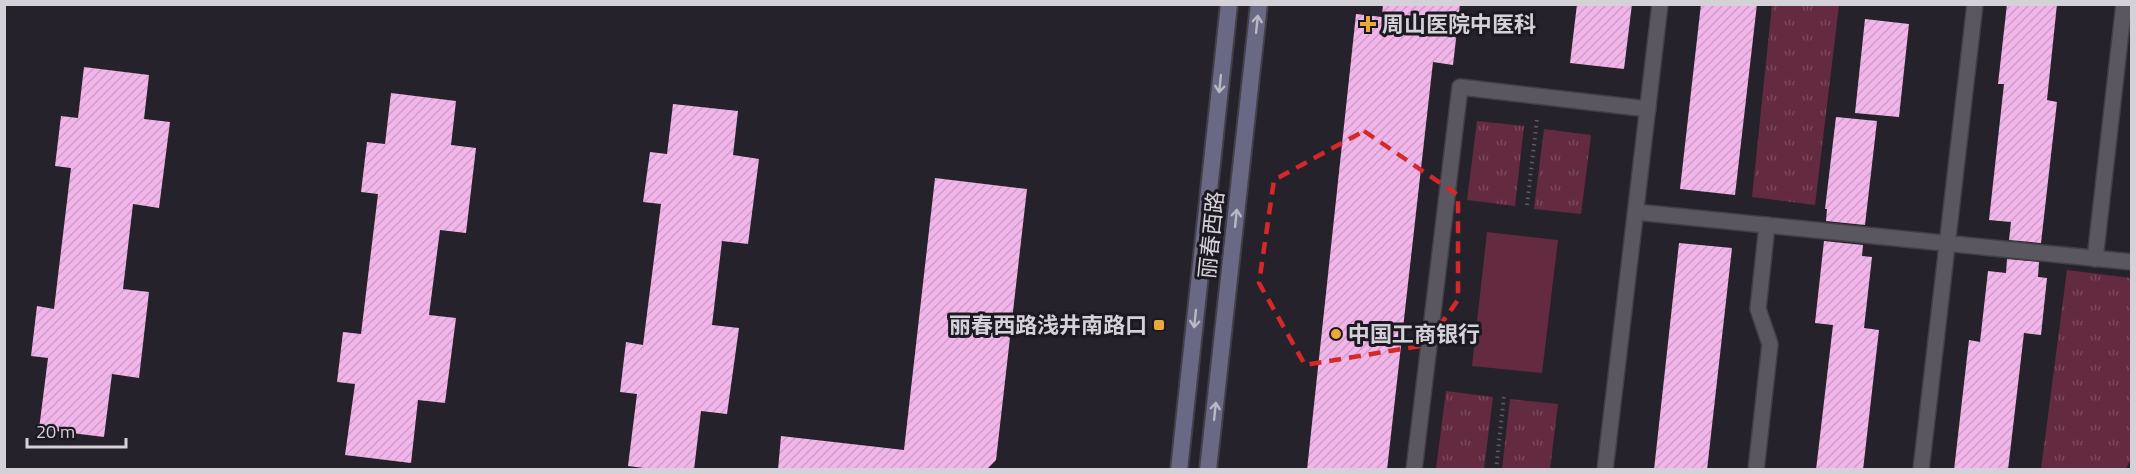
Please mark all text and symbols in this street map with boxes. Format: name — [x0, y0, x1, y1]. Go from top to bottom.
place label: 周山医院中医科 — [1382, 7, 1536, 41]
one-way arrow — [1252, 14, 1263, 34]
marker: 周山医院中医科 — [1359, 15, 1377, 33]
one-way arrow — [1214, 73, 1225, 93]
street label: 丽春西路 — [1189, 189, 1233, 281]
one-way arrow — [1231, 208, 1242, 228]
place label: 丽春西路浅井南路口 — [949, 308, 1147, 342]
one-way arrow — [1189, 309, 1200, 329]
place label: 中国工商银行 — [1348, 317, 1480, 351]
marker: 丽春西路浅井南路口 — [1152, 318, 1166, 332]
marker: 中国工商银行 — [1329, 327, 1343, 341]
one-way arrow — [1209, 402, 1220, 422]
scale bar — [27, 411, 126, 449]
text: 20 m — [36, 418, 75, 445]

